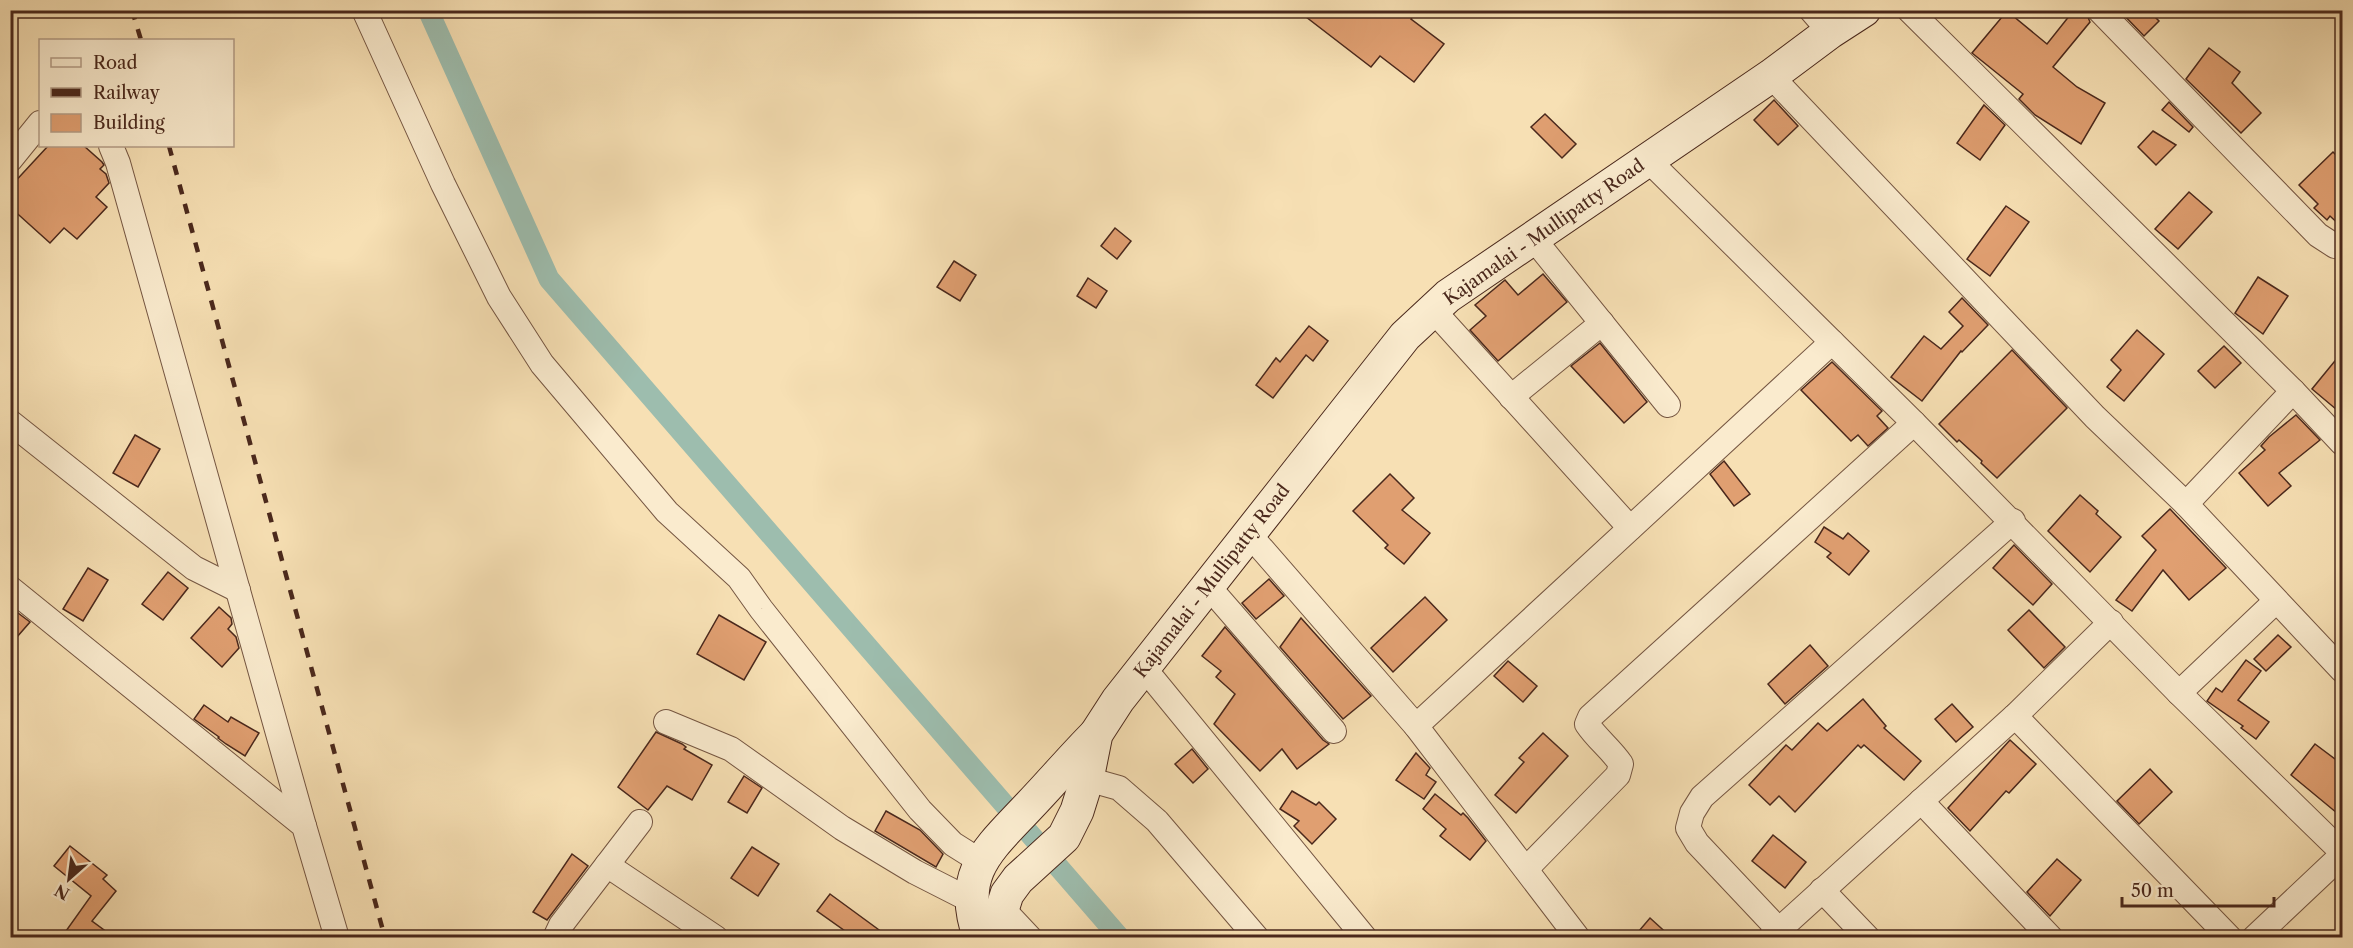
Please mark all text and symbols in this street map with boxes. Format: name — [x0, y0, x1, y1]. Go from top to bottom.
legend — [39, 39, 234, 147]
text: Road — [93, 52, 138, 74]
text: Railway — [93, 82, 161, 104]
text: Building — [93, 112, 165, 134]
street label: Kajamalai - Mullipatty Road — [1439, 154, 1649, 310]
street label: Kajamalai - Mullipatty Road — [1130, 480, 1294, 682]
north arrow — [39, 849, 99, 909]
scale bar — [2122, 870, 2274, 908]
text: N — [51, 880, 73, 904]
text: 50 m — [2131, 880, 2174, 902]

